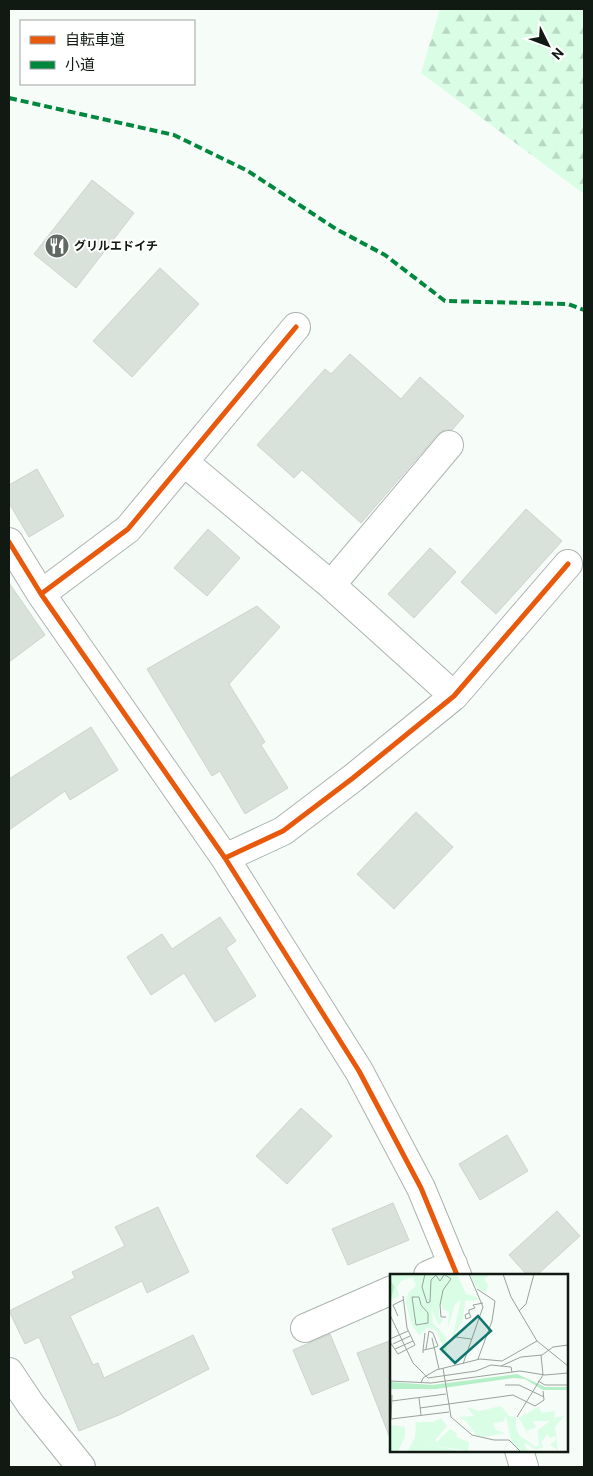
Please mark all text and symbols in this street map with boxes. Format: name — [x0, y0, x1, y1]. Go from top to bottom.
legend — [20, 20, 195, 85]
north arrow — [523, 20, 573, 70]
text: 自転車道 — [65, 31, 125, 49]
text: N — [548, 45, 567, 63]
text: 小道 — [65, 56, 95, 74]
restaurant icon: グリルエドイチ — [44, 233, 70, 259]
place label: グリルエドイチ — [74, 239, 158, 253]
inset map — [390, 1274, 568, 1451]

